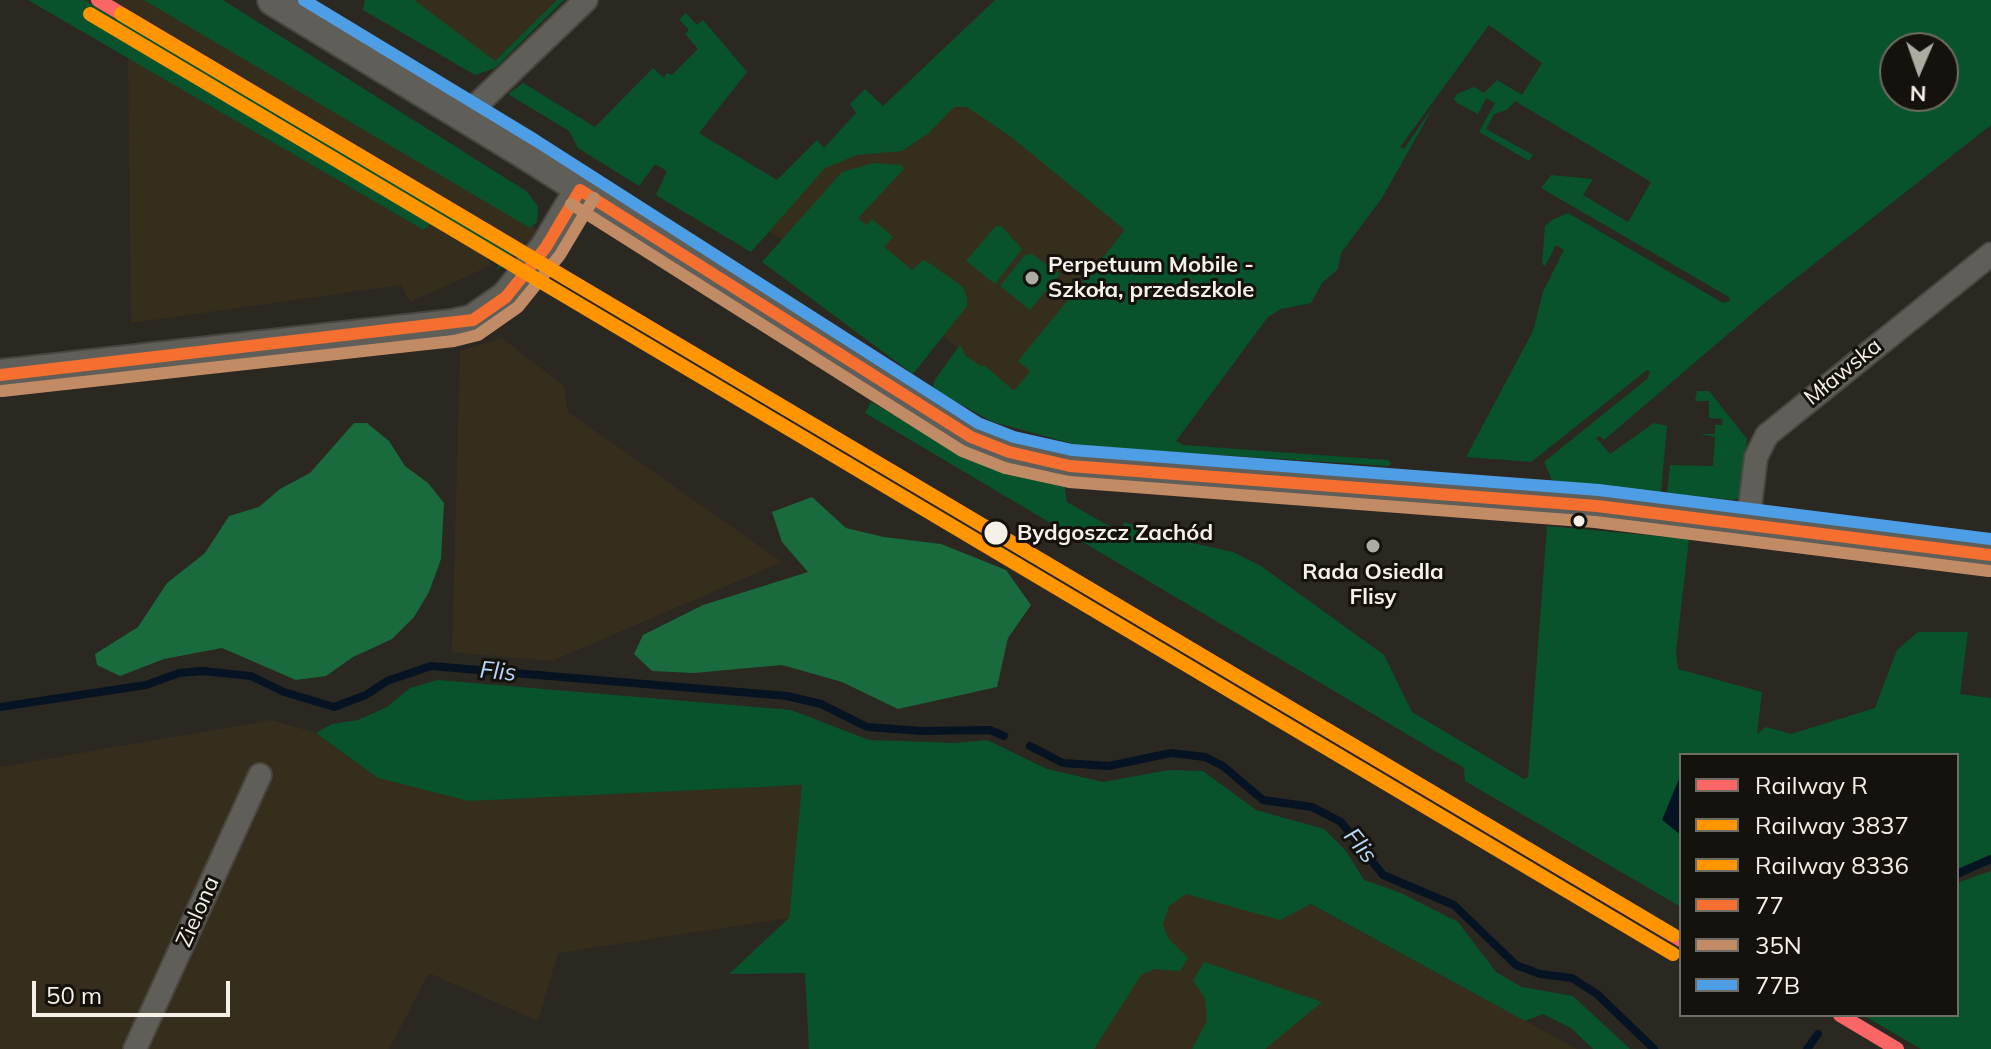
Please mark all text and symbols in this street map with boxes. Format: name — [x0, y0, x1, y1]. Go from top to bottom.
north arrow — [1879, 32, 1959, 112]
text: N — [1909, 80, 1927, 108]
place label: Perpetuum Mobile - Szkoła, przedszkole — [1048, 252, 1254, 304]
marker: Perpetuum Mobile - Szkoła, przedszkole — [1023, 269, 1041, 287]
street label: Mławska — [1799, 333, 1887, 411]
unlabelled marker — [1571, 513, 1587, 529]
marker: Bydgoszcz Zachód — [982, 519, 1010, 547]
place label: Bydgoszcz Zachód — [1017, 520, 1213, 546]
marker: Rada Osiedla Flisy — [1364, 537, 1382, 555]
place label: Rada Osiedla Flisy — [1302, 559, 1444, 610]
water label: Flis — [478, 656, 518, 688]
legend — [1679, 753, 1959, 1017]
text: Railway R — [1755, 770, 1868, 800]
text: Railway 3837 — [1755, 810, 1909, 840]
water label: Flis — [1337, 823, 1383, 869]
text: Railway 8336 — [1755, 850, 1909, 880]
street label: Zielona — [171, 873, 225, 951]
text: 77 — [1755, 890, 1784, 920]
text: 35N — [1755, 930, 1802, 960]
scale bar — [36, 965, 234, 1015]
text: 77B — [1755, 970, 1800, 1000]
text: 50 m — [46, 980, 102, 1010]

